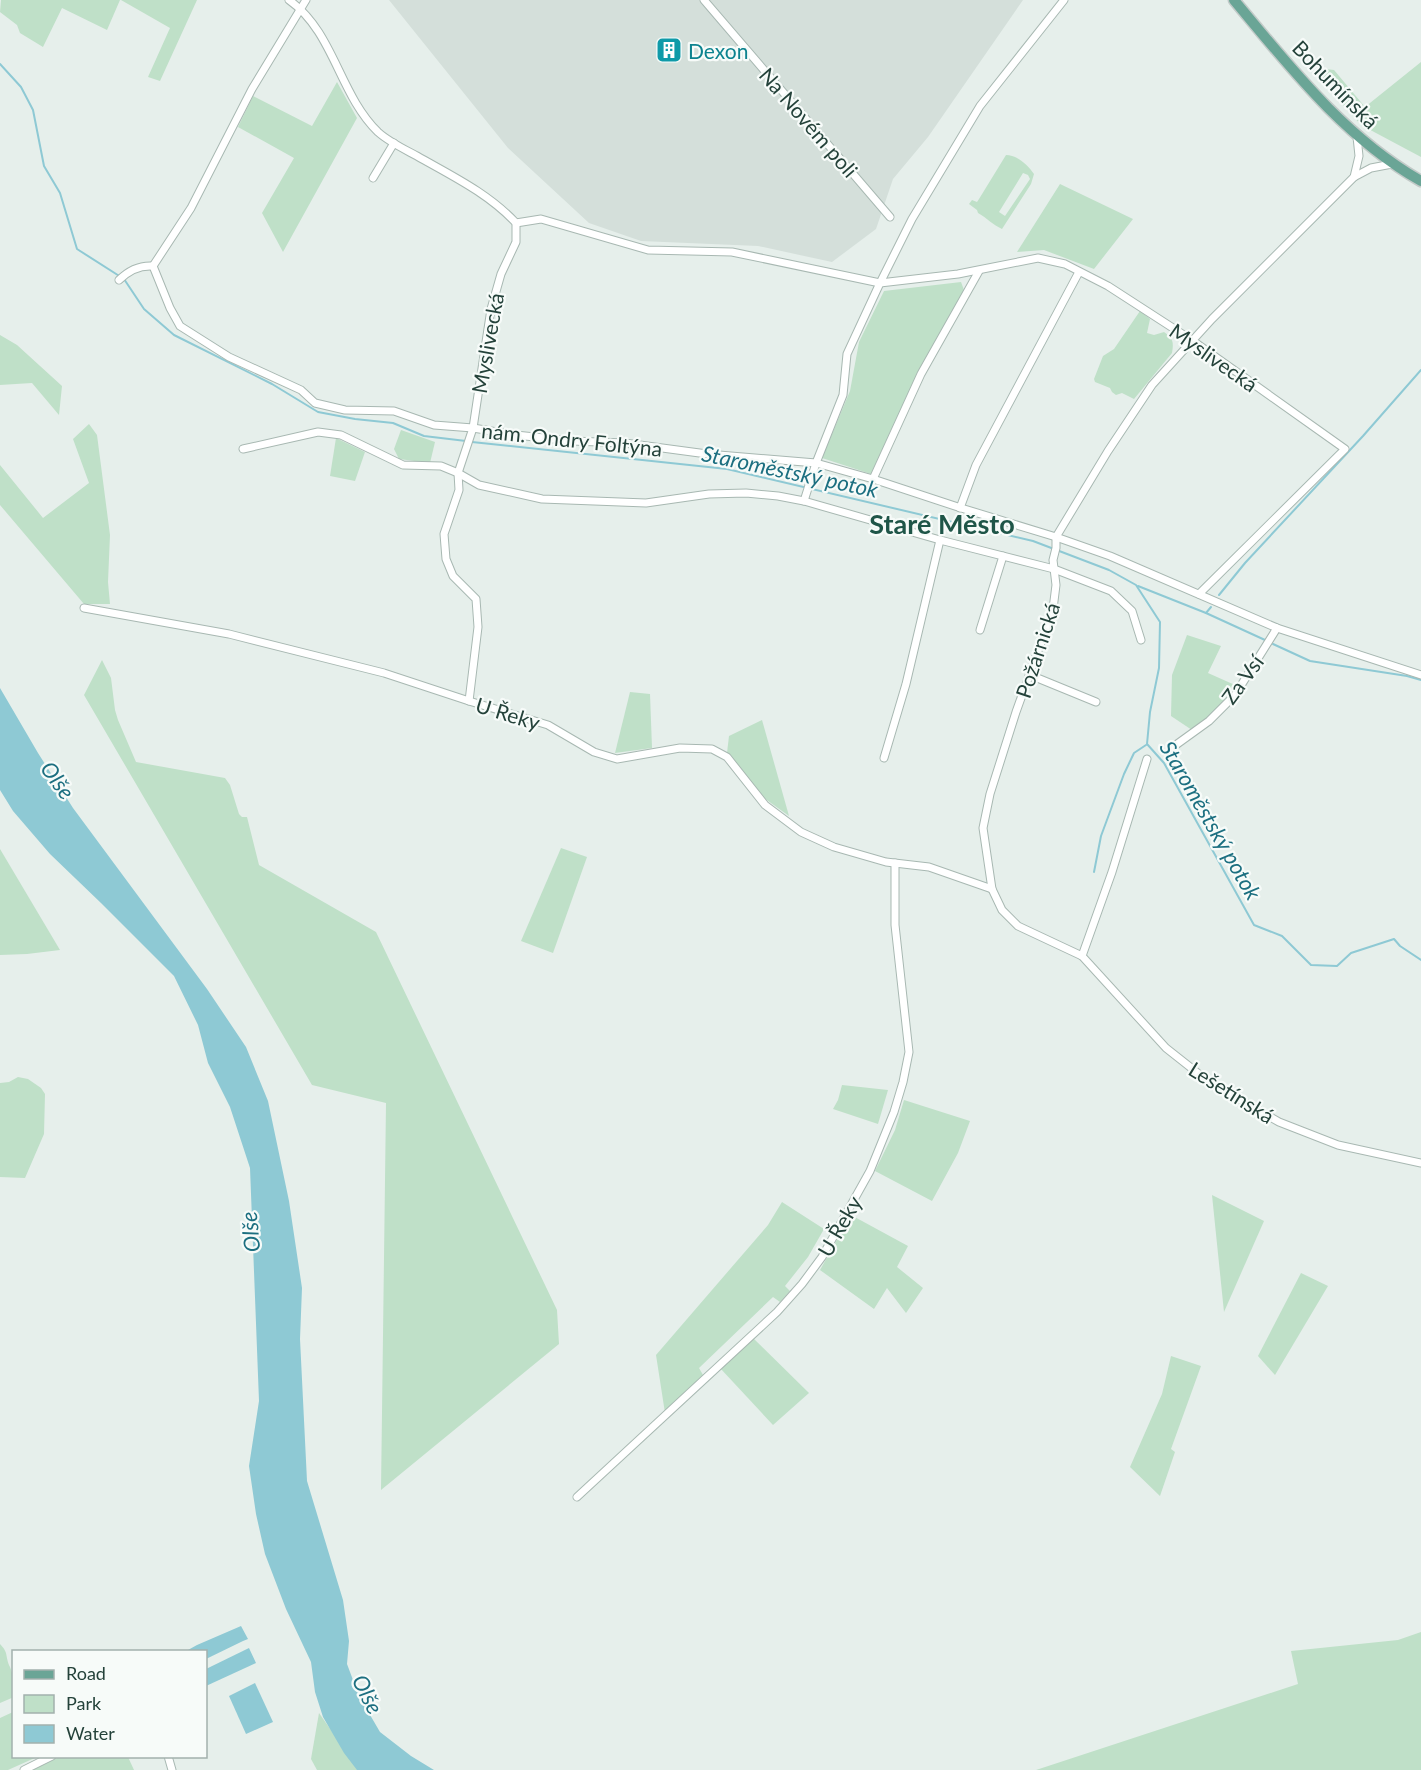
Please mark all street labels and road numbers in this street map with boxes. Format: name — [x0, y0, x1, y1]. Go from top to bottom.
street label: Bohumínská — [1288, 35, 1384, 133]
street label: Na Novém poli — [755, 62, 863, 182]
street label: Myslivecká — [466, 291, 508, 395]
street label: Myslivecká — [1165, 318, 1263, 396]
street label: nám. Ondry Foltýna — [480, 417, 664, 461]
street label: Požárnická — [1010, 599, 1064, 701]
street label: Za Vsí — [1216, 649, 1269, 708]
street label: U Řeky — [473, 691, 543, 735]
street label: Lešetínská — [1185, 1056, 1279, 1128]
street label: U Řeky — [812, 1191, 866, 1261]

